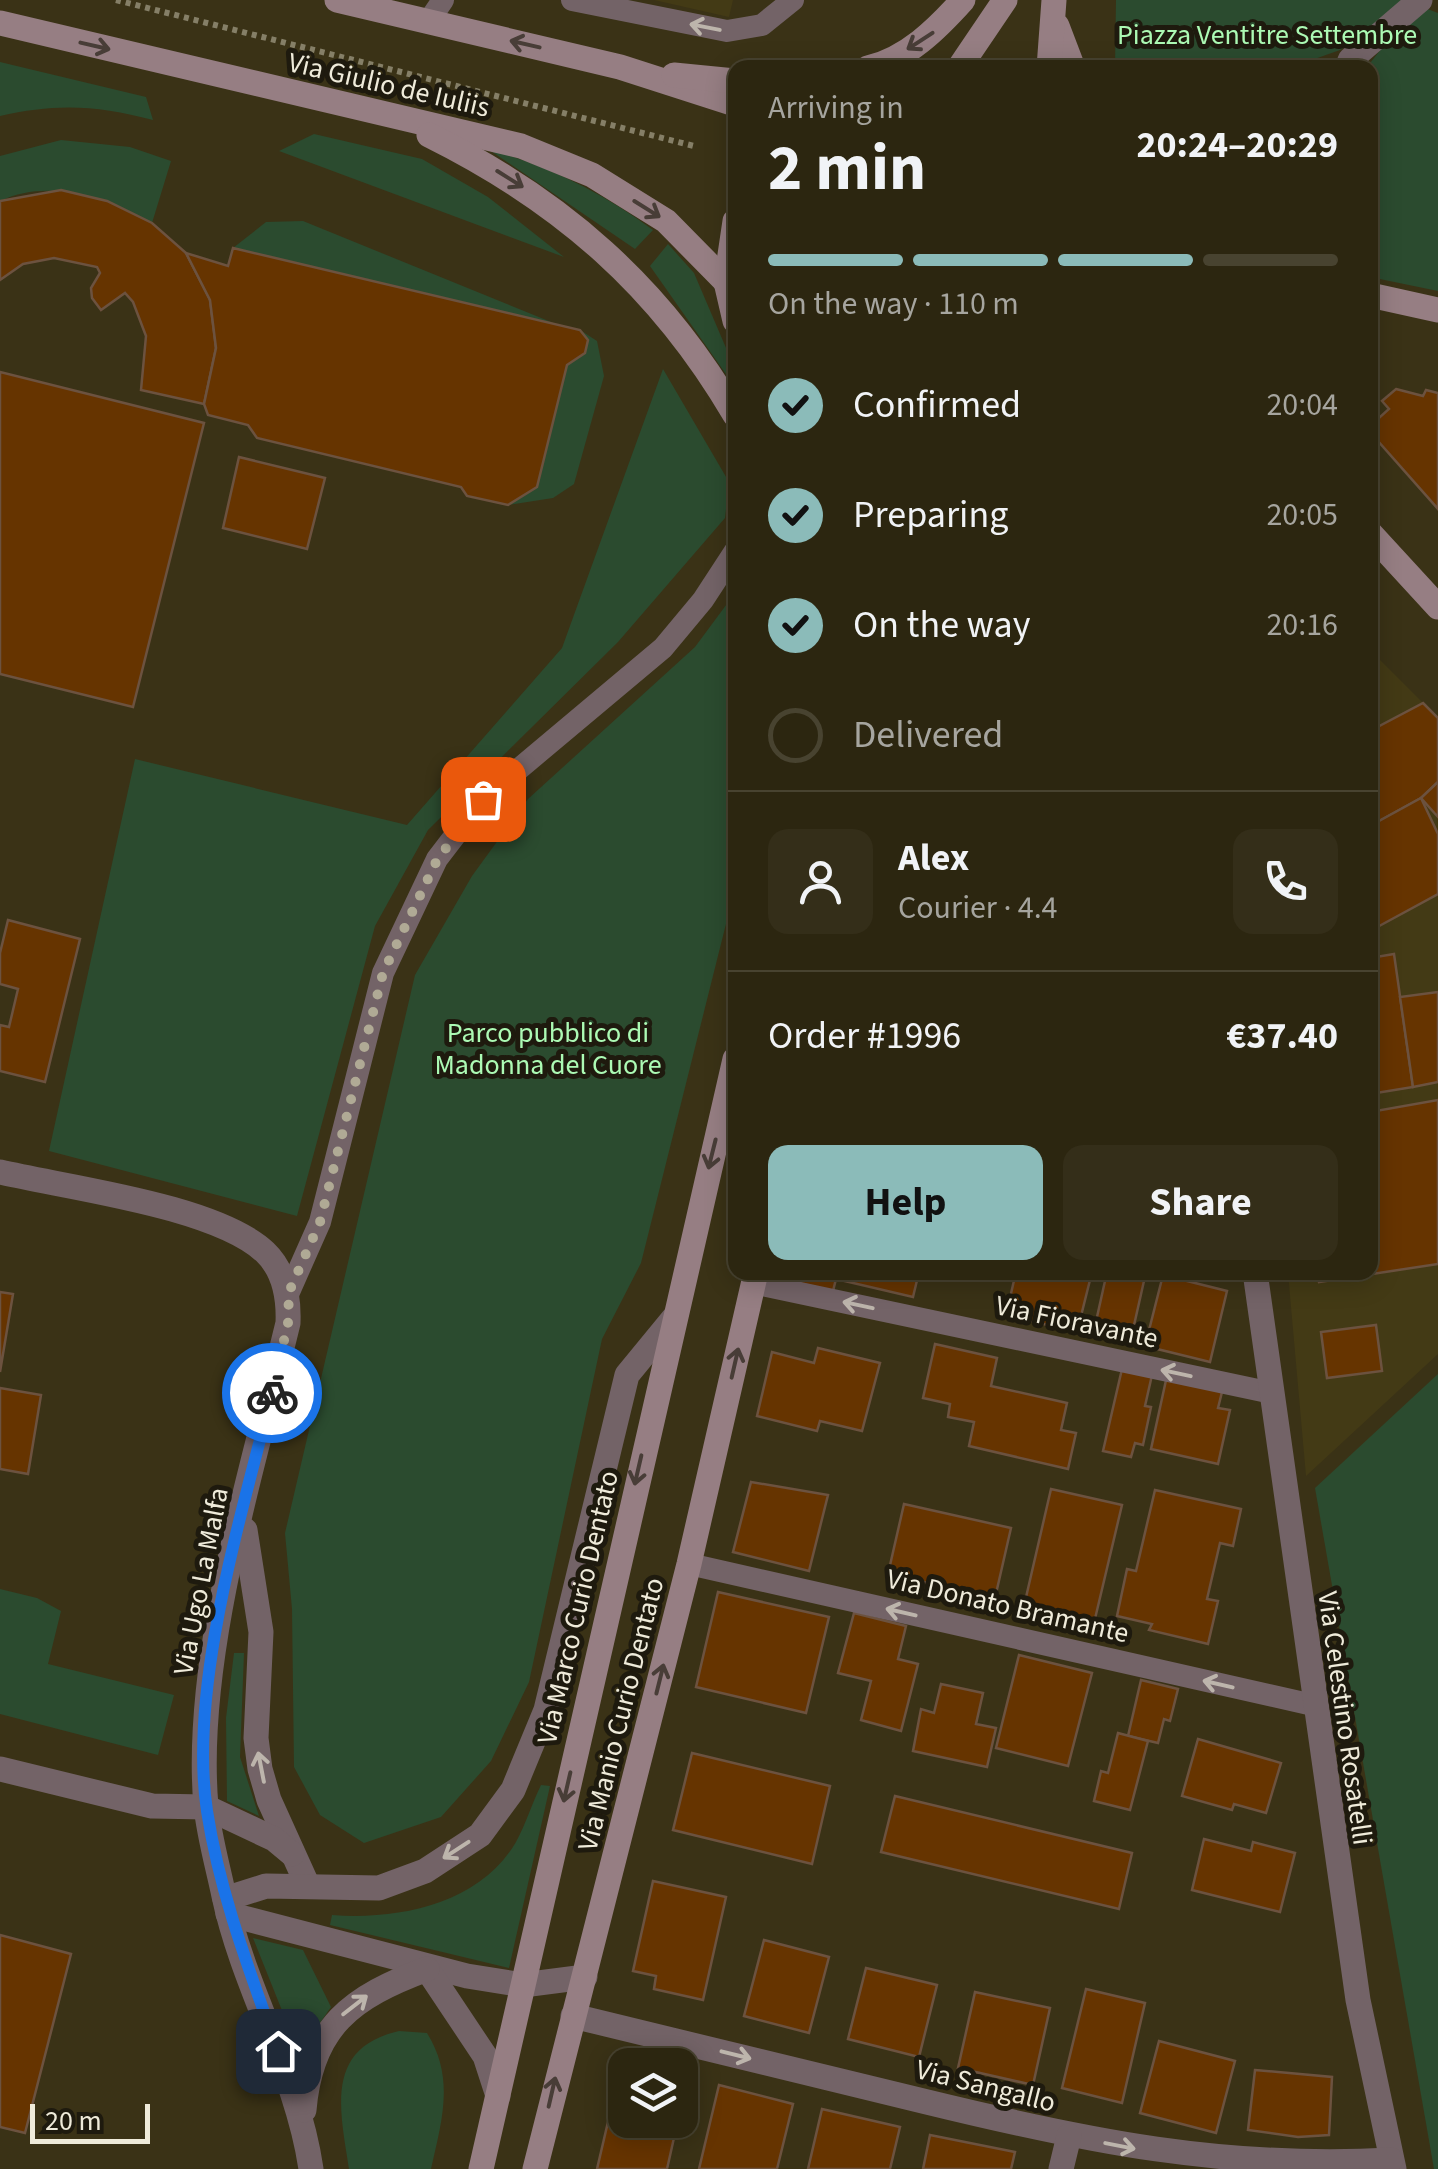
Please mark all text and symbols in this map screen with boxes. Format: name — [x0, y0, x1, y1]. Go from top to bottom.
park label: Piazza Ventitre Settembre — [1117, 15, 1417, 55]
one-way arrow — [689, 17, 722, 36]
one-way arrow — [907, 31, 935, 51]
one-way arrow — [510, 34, 542, 52]
one-way arrow — [78, 38, 110, 56]
street label: Via Giulio de Iuliis — [284, 42, 493, 128]
text: Arriving in — [768, 85, 904, 131]
text: 20:24–20:29 — [1136, 118, 1338, 172]
text: 2 min — [768, 122, 926, 215]
one-way arrow — [495, 169, 523, 190]
one-way arrow — [632, 199, 661, 219]
text: On the way · 110 m — [768, 281, 1019, 327]
icon: check — [768, 378, 823, 433]
text: Confirmed — [853, 378, 1021, 432]
text: 20:04 — [1266, 382, 1338, 428]
icon: check — [768, 488, 823, 543]
text: Preparing — [853, 488, 1008, 542]
text: 20:05 — [1266, 492, 1338, 538]
icon: check — [768, 598, 823, 653]
text: On the way — [853, 598, 1030, 652]
text: 20:16 — [1266, 602, 1338, 648]
text: Delivered — [853, 708, 1003, 762]
pin — [441, 757, 526, 842]
icon: bag — [456, 772, 511, 827]
button: person — [768, 829, 873, 934]
button: phone — [1233, 829, 1338, 934]
text: Alex — [898, 831, 969, 885]
text: Courier · 4.4 — [898, 885, 1058, 931]
text: Order #1996 — [768, 1009, 961, 1063]
text: €37.40 — [1226, 1009, 1338, 1063]
park label: Parco pubblico di Madonna del Cuore — [434, 1013, 662, 1085]
one-way arrow — [702, 1137, 720, 1169]
button: Help — [768, 1145, 1043, 1260]
button: Share — [1063, 1145, 1338, 1260]
street label: Via Fioravante — [992, 1285, 1162, 1359]
one-way arrow — [843, 1295, 875, 1314]
courier — [222, 1343, 322, 1443]
one-way arrow — [727, 1348, 745, 1380]
one-way arrow — [1161, 1363, 1193, 1381]
icon: bike — [245, 1366, 300, 1421]
one-way arrow — [628, 1453, 647, 1485]
street label: Via Marco Curio Dentato — [527, 1467, 629, 1748]
street label: Via Ugo La Malfa — [163, 1484, 239, 1678]
street label: Via Donato Bramante — [883, 1559, 1133, 1653]
street label: Via Manio Curio Dentato — [568, 1574, 674, 1855]
street label: Via Celestino Rosatelli — [1307, 1589, 1383, 1848]
one-way arrow — [886, 1602, 918, 1620]
one-way arrow — [652, 1664, 670, 1696]
one-way arrow — [1203, 1674, 1235, 1692]
one-way arrow — [251, 1751, 270, 1783]
one-way arrow — [557, 1771, 575, 1803]
one-way arrow — [443, 1839, 471, 1860]
one-way arrow — [341, 1994, 368, 2015]
pin — [236, 2009, 321, 2094]
icon: home — [251, 2024, 306, 2079]
one-way arrow — [719, 2047, 751, 2065]
map controls — [608, 2048, 698, 2138]
button: layers — [608, 2048, 698, 2138]
street label: Via Sangallo — [912, 2049, 1060, 2123]
one-way arrow — [544, 2077, 562, 2109]
scale bar — [30, 2099, 150, 2144]
text: 20 m — [45, 2101, 102, 2141]
one-way arrow — [1103, 2137, 1136, 2156]

